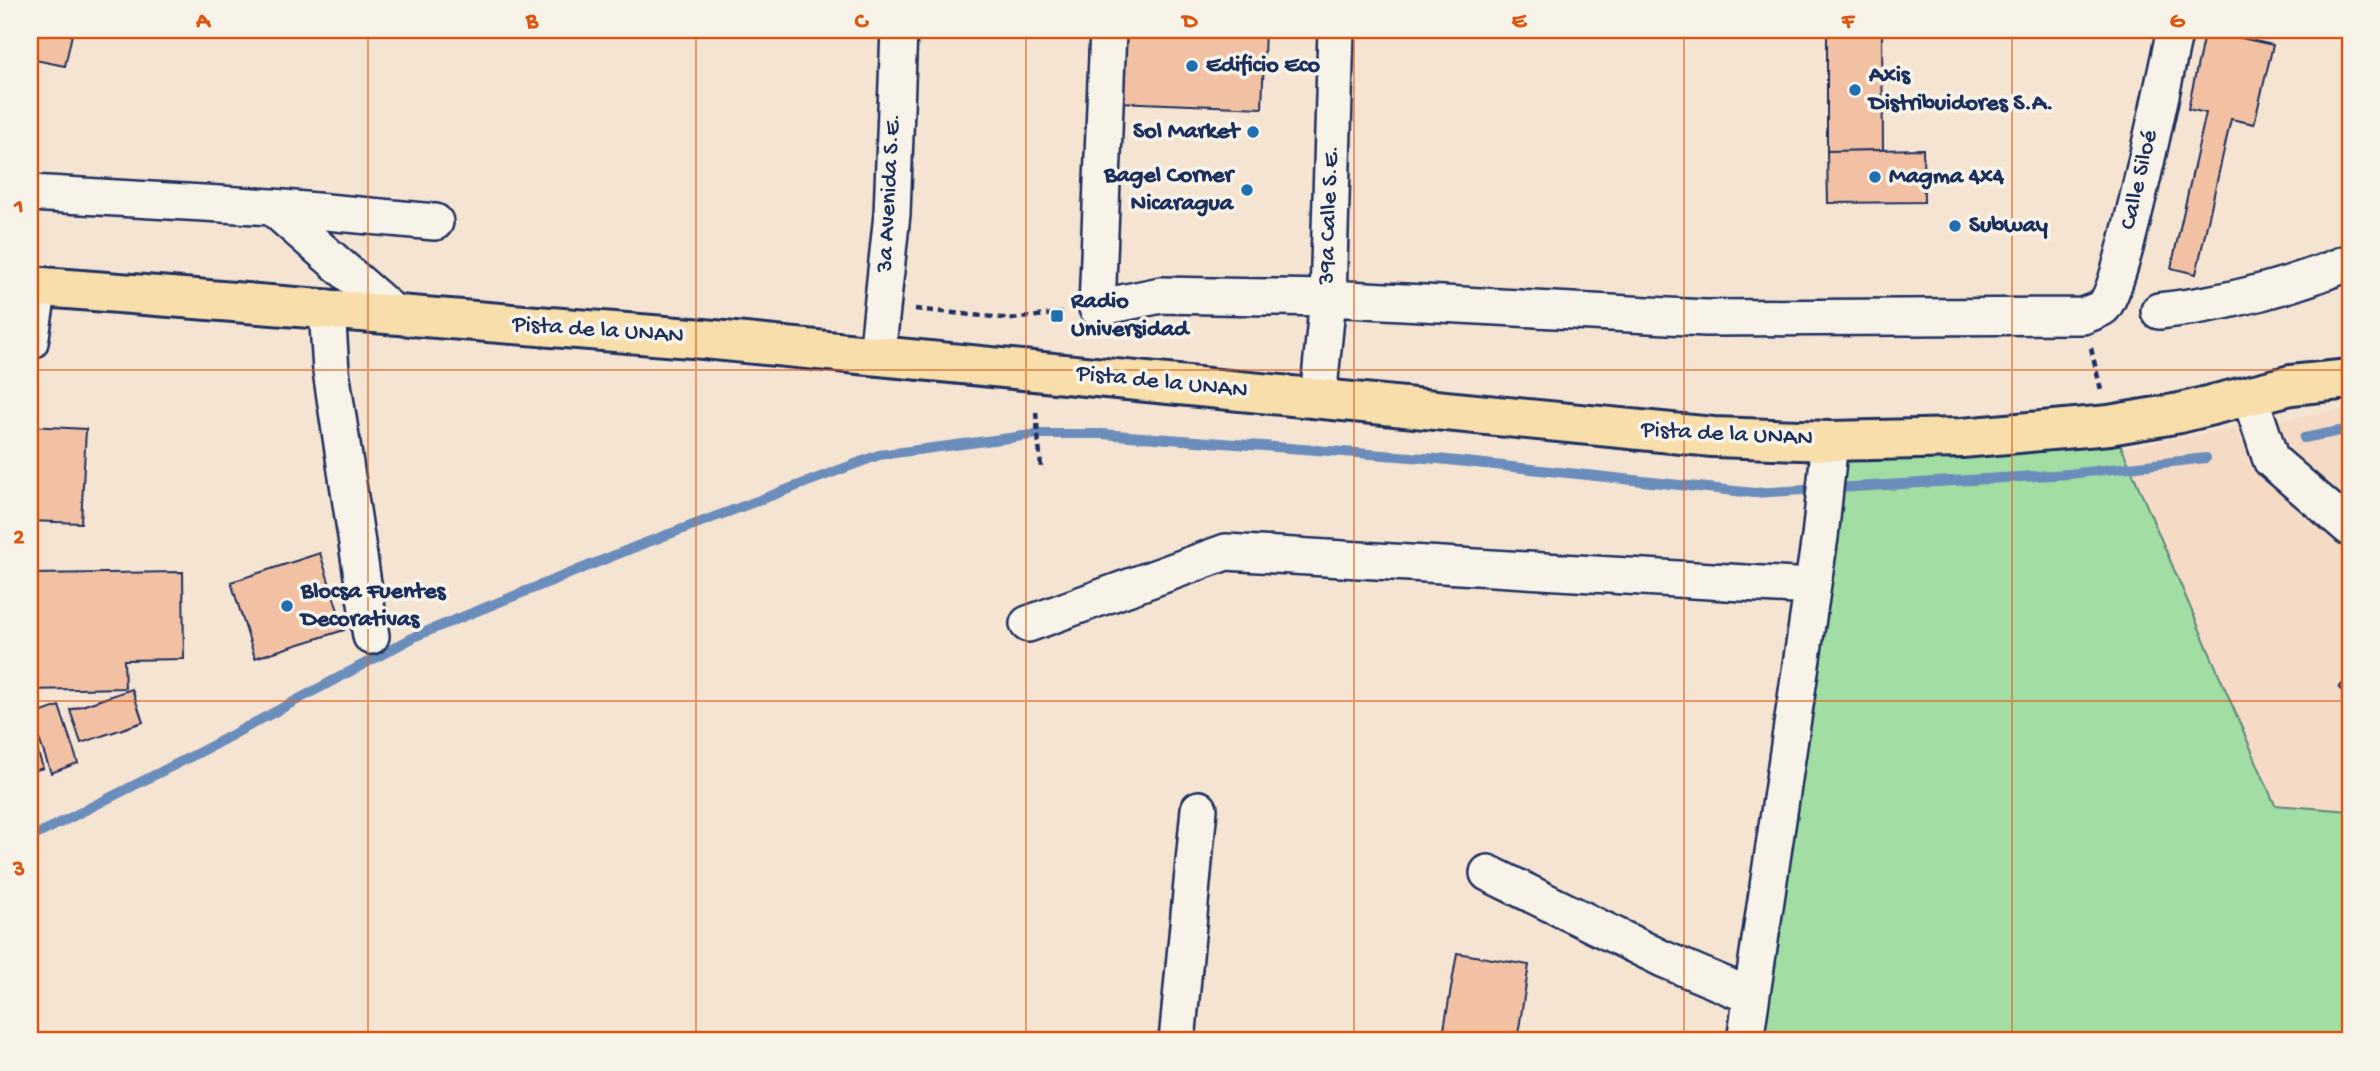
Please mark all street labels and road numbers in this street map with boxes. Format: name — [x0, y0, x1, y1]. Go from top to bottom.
street label: 3a Avenida S.E. — [871, 113, 909, 274]
street label: Calle Siloé — [2114, 127, 2166, 233]
street label: 39a Calle S.E. — [1313, 145, 1347, 286]
street label: Pista de la UNAN — [510, 310, 685, 351]
street label: Pista de la UNAN — [1074, 359, 1249, 406]
street label: Pista de la UNAN — [1639, 416, 1814, 454]

